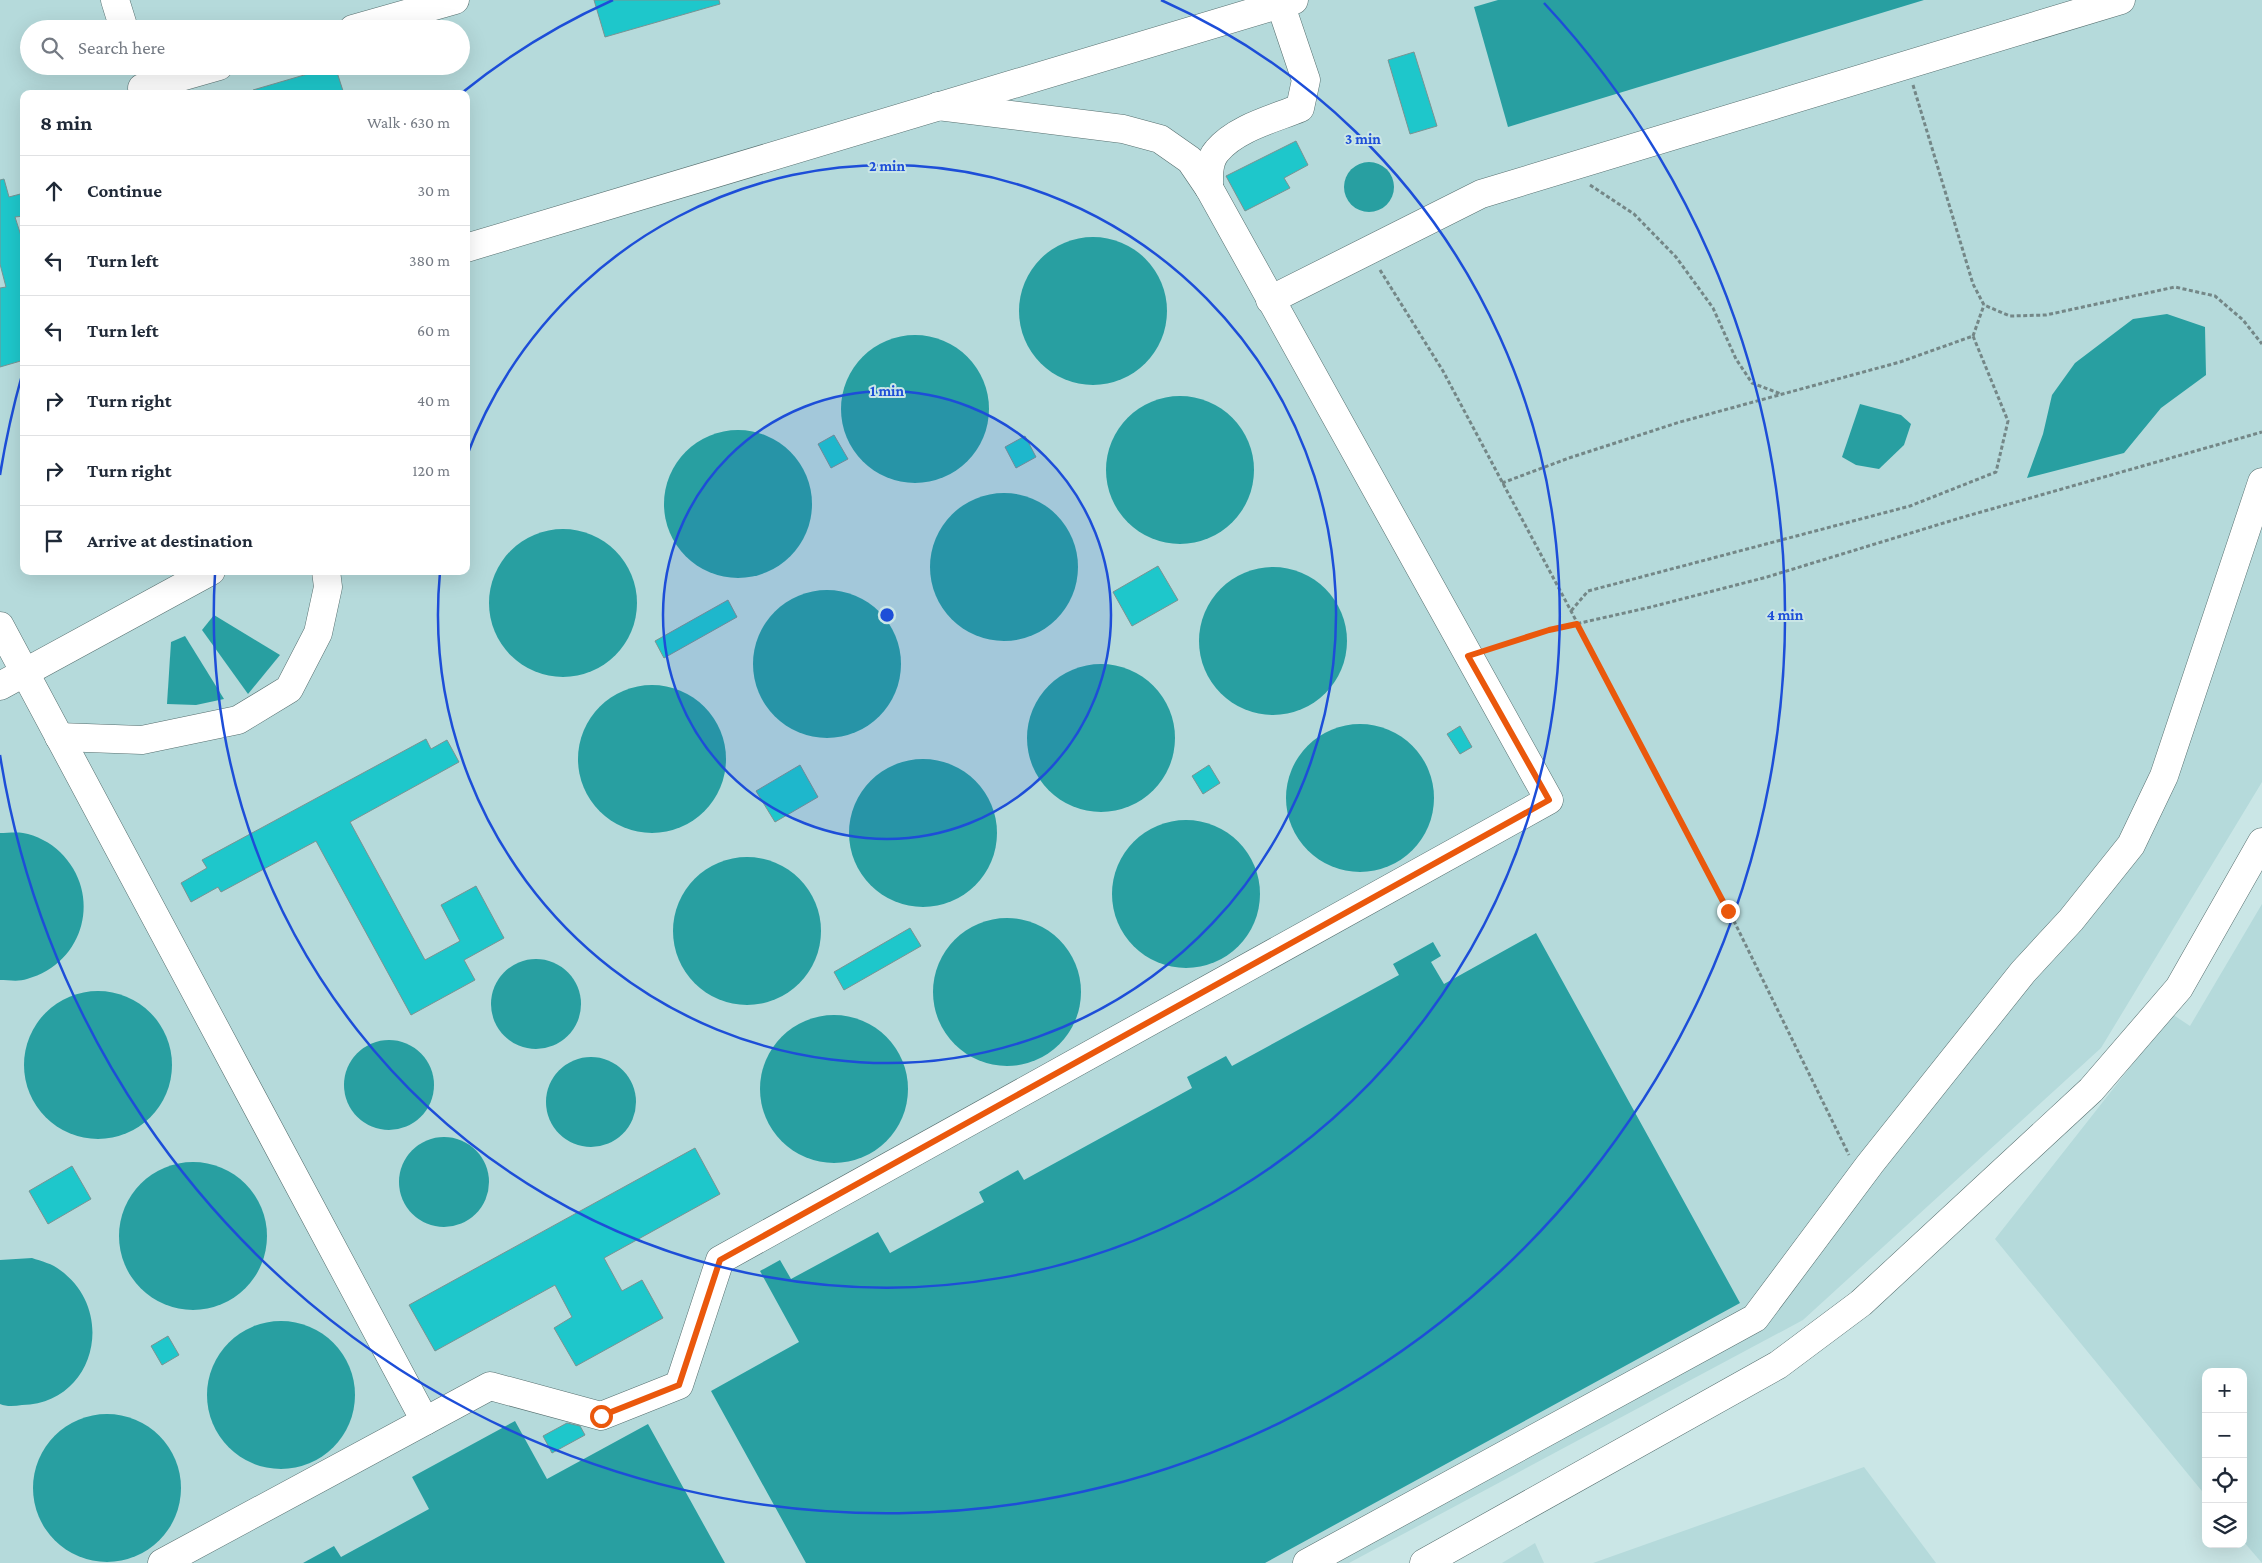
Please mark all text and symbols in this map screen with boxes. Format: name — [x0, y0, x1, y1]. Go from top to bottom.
search box — [20, 20, 470, 75]
icon: search — [38, 34, 66, 62]
text: Search here — [78, 37, 165, 58]
text: 8 min — [40, 111, 92, 135]
text: Walk · 630 m — [367, 114, 450, 131]
text: 3 min — [1345, 131, 1381, 147]
text: 2 min — [869, 158, 905, 174]
icon: ahead — [40, 177, 68, 205]
text: Continue — [87, 180, 162, 201]
text: 30 m — [418, 182, 450, 199]
icon: left — [40, 247, 68, 275]
text: Turn left — [87, 250, 159, 271]
text: 380 m — [409, 252, 450, 269]
icon: left — [40, 317, 68, 345]
text: Turn left — [87, 320, 159, 341]
text: 60 m — [417, 322, 450, 339]
text: 1 min — [870, 383, 904, 399]
icon: right — [40, 387, 68, 415]
text: Turn right — [87, 390, 172, 411]
text: 40 m — [417, 392, 450, 409]
icon: right — [40, 457, 68, 485]
text: Turn right — [87, 460, 172, 481]
text: 120 m — [412, 462, 450, 479]
icon: arrive — [40, 527, 68, 555]
text: Arrive at destination — [87, 530, 253, 551]
centre of rings — [878, 606, 896, 624]
text: 4 min — [1767, 607, 1804, 623]
route end — [1717, 900, 1740, 923]
map controls — [2202, 1368, 2247, 1548]
button: + — [2202, 1368, 2247, 1413]
route start — [590, 1405, 613, 1428]
button: − — [2202, 1413, 2247, 1458]
button: locate — [2202, 1458, 2247, 1503]
button: layers — [2202, 1503, 2247, 1548]

